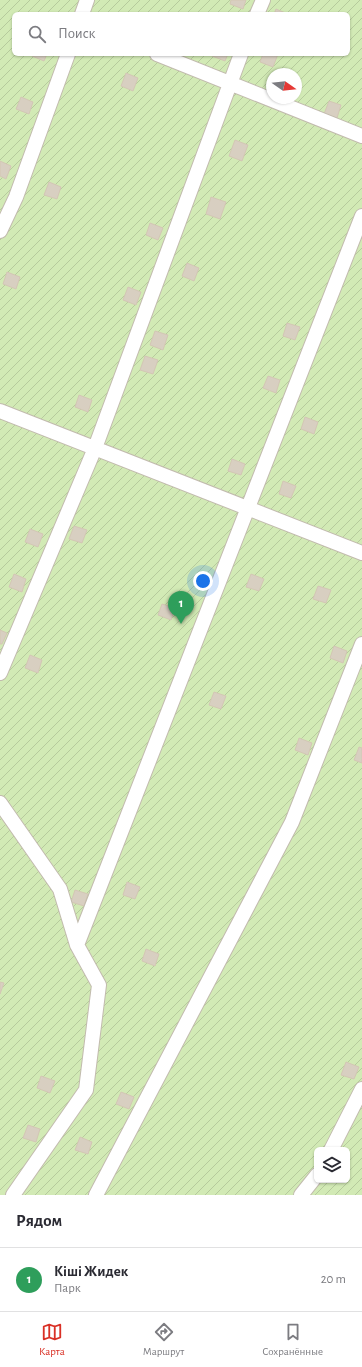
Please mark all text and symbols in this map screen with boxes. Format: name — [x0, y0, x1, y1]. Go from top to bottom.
search box — [12, 12, 350, 56]
icon: search — [26, 23, 48, 45]
text: Поиск — [58, 26, 96, 41]
north arrow — [266, 68, 302, 104]
your location — [193, 571, 213, 591]
pin: 1 — [168, 591, 194, 624]
map controls — [314, 1147, 350, 1183]
button: layers — [314, 1147, 350, 1183]
text: Рядом — [16, 1212, 62, 1229]
text: Кіші Жидек — [54, 1264, 128, 1279]
text: 1 — [27, 1273, 31, 1286]
text: 20 m — [321, 1273, 346, 1286]
text: Парк — [54, 1282, 81, 1295]
tab: Карта — [39, 1321, 65, 1358]
tab: Маршрут — [143, 1321, 184, 1358]
tab: Сохранённые — [262, 1321, 323, 1358]

